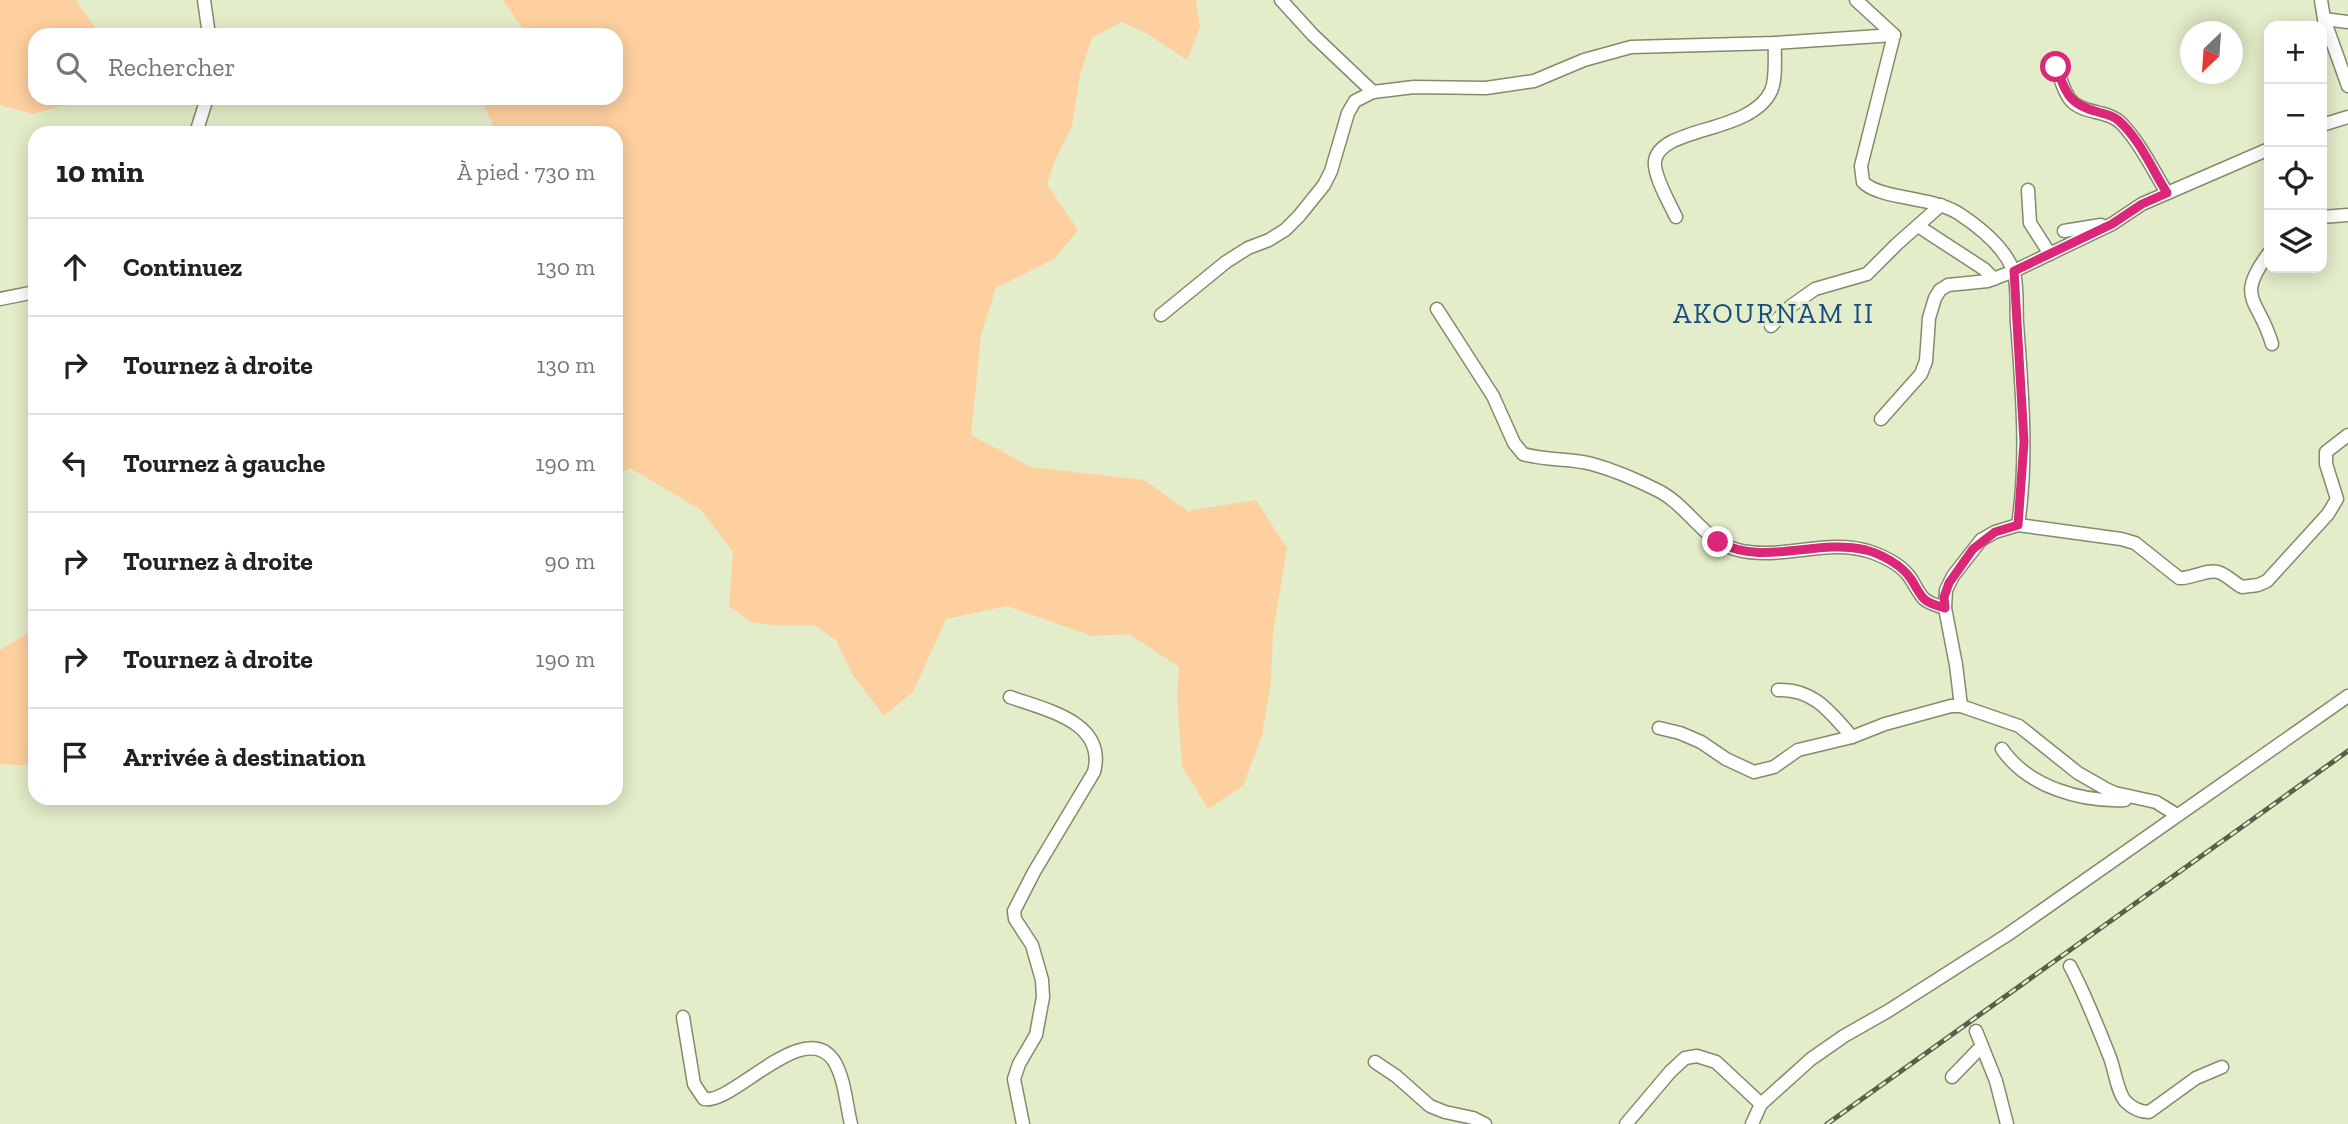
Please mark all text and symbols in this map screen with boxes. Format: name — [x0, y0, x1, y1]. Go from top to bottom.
north arrow — [2180, 21, 2243, 84]
map controls — [2264, 21, 2327, 273]
button: + — [2264, 21, 2327, 84]
search box — [28, 28, 623, 105]
icon: search — [52, 48, 90, 86]
text: Rechercher — [108, 51, 235, 83]
route start — [2040, 51, 2071, 82]
button: − — [2264, 84, 2327, 147]
button: locate — [2264, 147, 2327, 210]
text: 10 min — [56, 154, 144, 190]
text: À pied · 730 m — [457, 158, 595, 186]
button: layers — [2264, 210, 2327, 273]
icon: ahead — [56, 248, 94, 286]
text: Continuez — [123, 251, 242, 283]
text: 130 m — [537, 253, 595, 281]
district label: AKOURNAM II — [1673, 297, 1875, 330]
icon: right — [56, 346, 94, 384]
text: Tournez à droite — [123, 349, 313, 381]
text: 130 m — [537, 351, 595, 379]
icon: left — [56, 444, 94, 482]
text: Tournez à gauche — [123, 447, 325, 479]
text: 190 m — [536, 449, 595, 477]
route end — [1702, 526, 1733, 557]
icon: right — [56, 542, 94, 580]
text: Tournez à droite — [123, 545, 313, 577]
text: 90 m — [544, 547, 595, 575]
icon: right — [56, 640, 94, 678]
text: Tournez à droite — [123, 643, 313, 675]
text: 190 m — [536, 645, 595, 673]
icon: arrive — [56, 738, 94, 776]
text: Arrivée à destination — [123, 741, 366, 773]

